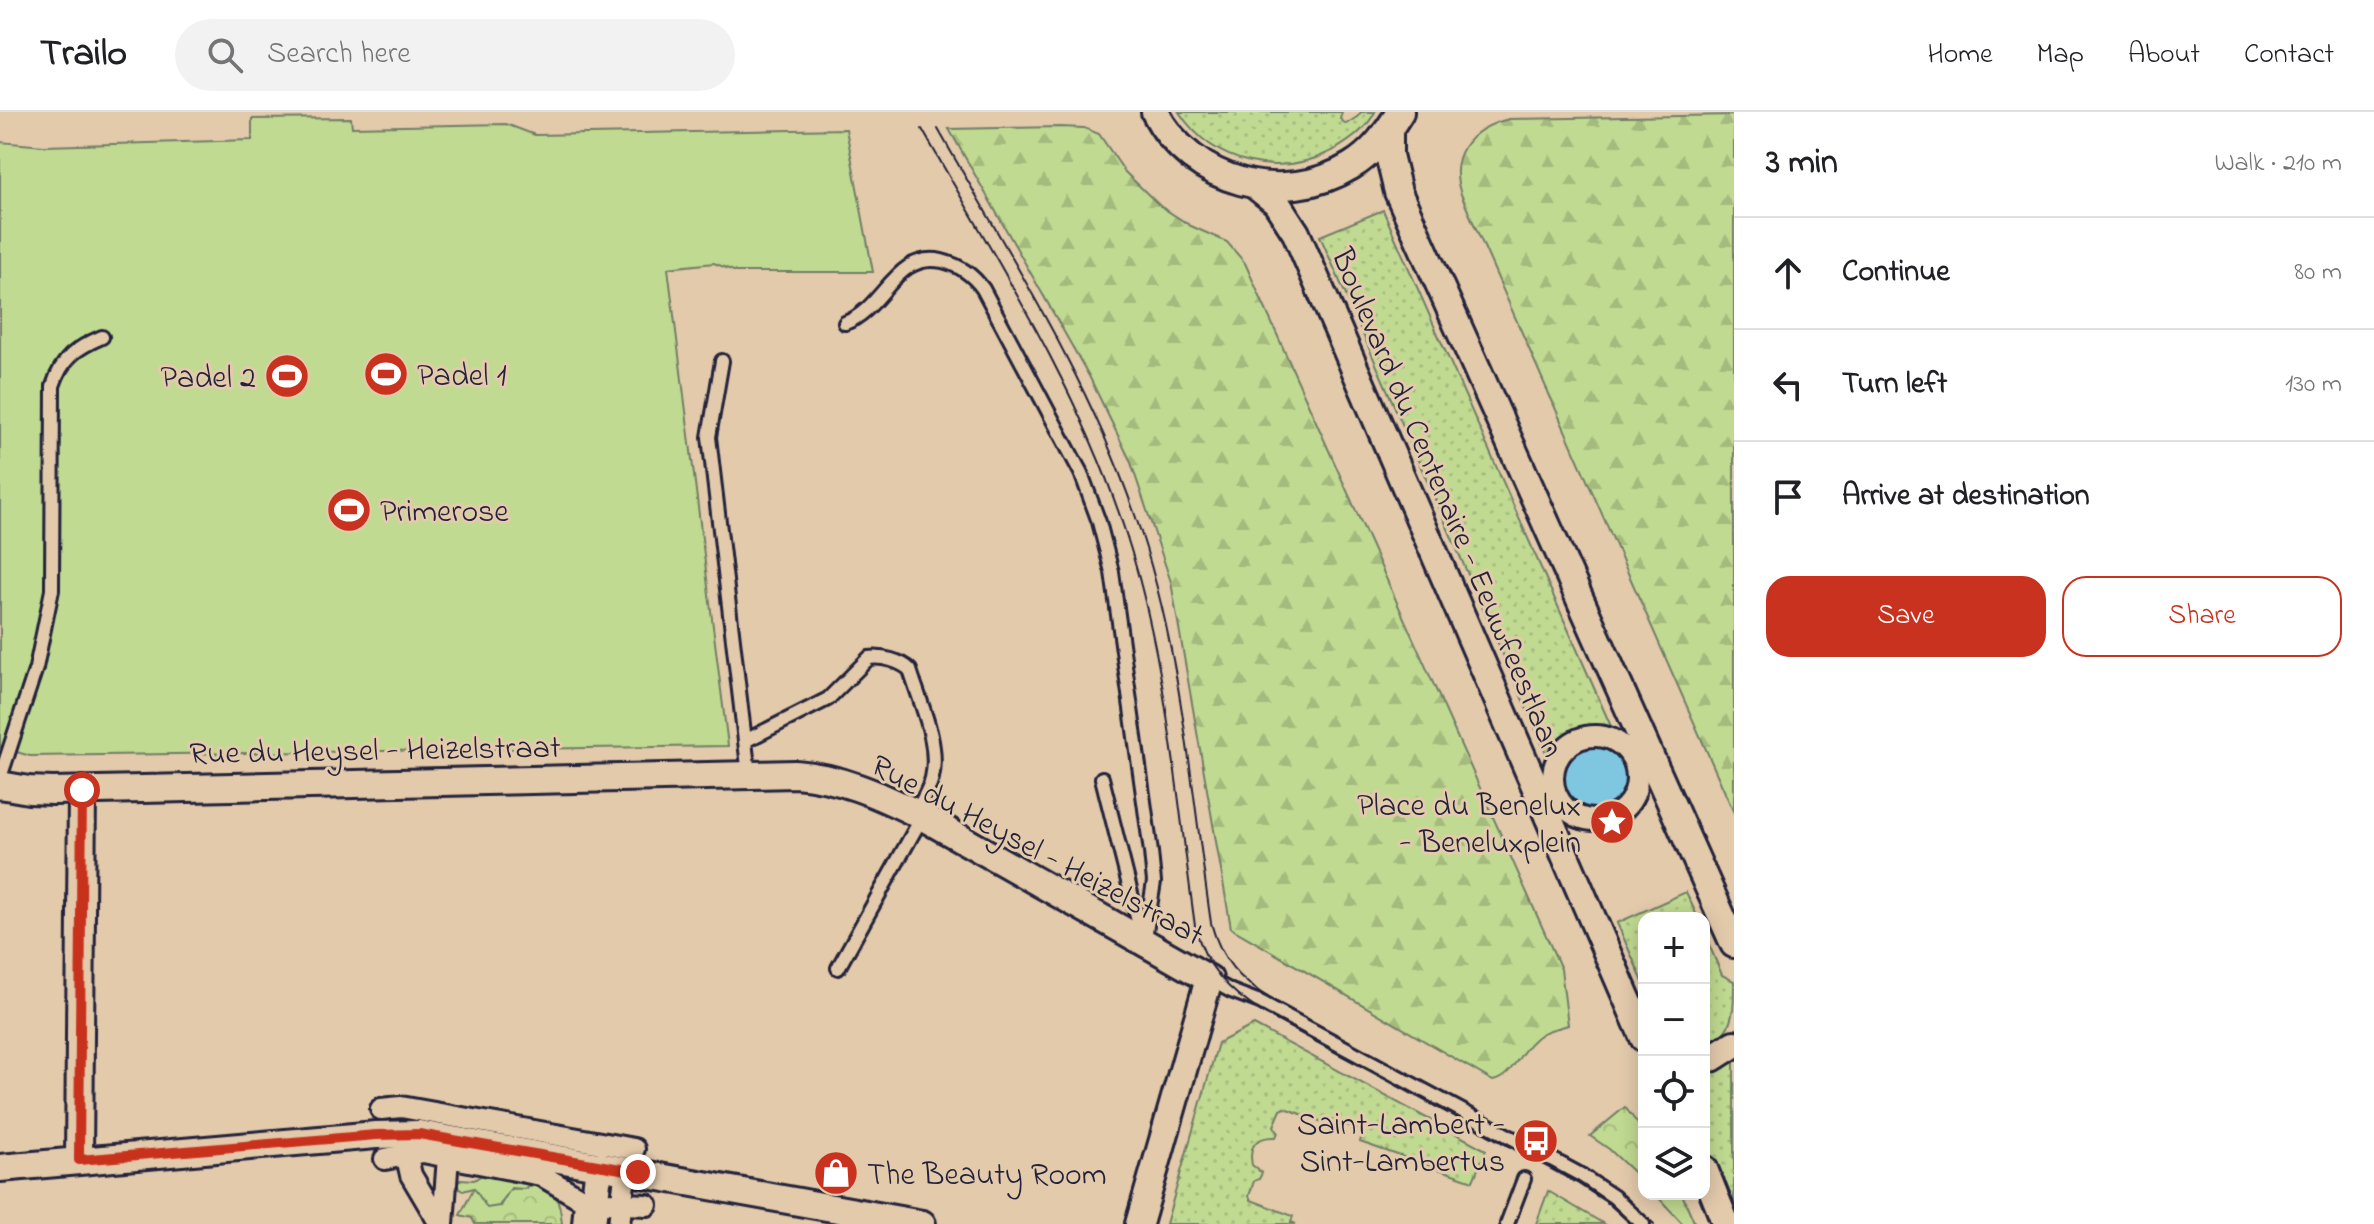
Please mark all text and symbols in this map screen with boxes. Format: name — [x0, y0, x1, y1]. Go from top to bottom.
search box — [175, 19, 735, 91]
text: Trailo — [40, 27, 127, 83]
icon: search — [203, 33, 247, 77]
text: Search here — [267, 33, 411, 77]
text: Home — [1927, 35, 1993, 76]
text: Map — [2037, 35, 2084, 76]
text: About — [2128, 35, 2200, 76]
text: Contact — [2244, 35, 2334, 76]
text: 3 min — [1766, 139, 1838, 189]
text: Walk · 210 m — [2214, 145, 2342, 183]
street label: Boulevard du Centenaire - Eeuwfeestlaan — [1317, 241, 1575, 765]
icon: ahead — [1766, 251, 1810, 295]
text: Continue — [1842, 251, 1950, 295]
text: 80 m — [2294, 254, 2342, 292]
sports icon: Padel 1 — [362, 350, 410, 398]
sports icon: Padel 2 — [263, 352, 311, 400]
place label: Padel 1 — [417, 354, 507, 401]
place label: Padel 2 — [161, 356, 256, 403]
icon: left — [1766, 363, 1810, 407]
text: Turn left — [1842, 363, 1947, 407]
text: 130 m — [2285, 366, 2342, 404]
icon: arrive — [1766, 475, 1810, 519]
text: Arrive at destination — [1842, 475, 2090, 519]
sports icon: Primerose — [325, 486, 373, 534]
place label: Primerose — [380, 490, 509, 537]
button: Save — [1766, 576, 2046, 657]
button: Share — [2062, 576, 2342, 657]
street label: Rue du Heysel - Heizelstraat — [189, 726, 561, 779]
street label: Rue du Heysel - Heizelstraat — [861, 744, 1211, 960]
route start — [64, 772, 100, 808]
place label: Place du Benelux - Beneluxplein — [1357, 784, 1581, 868]
place icon: Place du Benelux - Beneluxplein — [1588, 798, 1636, 846]
map controls — [1638, 912, 1710, 1200]
button: + — [1638, 912, 1710, 984]
button: − — [1638, 984, 1710, 1056]
button: locate — [1638, 1056, 1710, 1128]
place label: Saint-Lambert - Sint-Lambertus — [1297, 1103, 1505, 1187]
bus stop icon: Saint-Lambert - Sint-Lambertus — [1512, 1117, 1560, 1165]
button: layers — [1638, 1128, 1710, 1200]
shop icon: The Beauty Room — [812, 1149, 860, 1197]
place label: The Beauty Room — [867, 1153, 1107, 1200]
route end — [620, 1154, 656, 1190]

